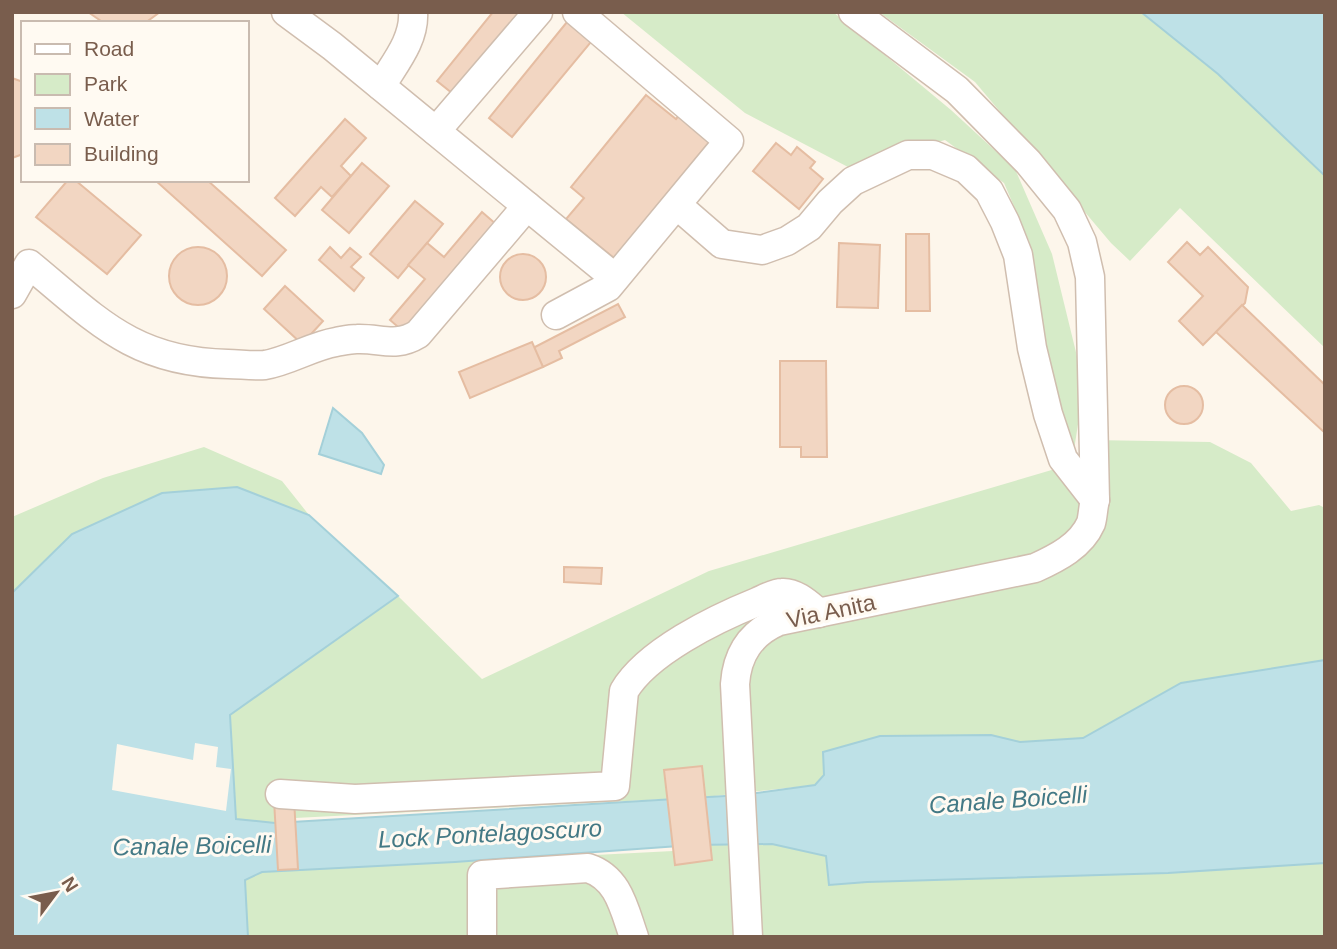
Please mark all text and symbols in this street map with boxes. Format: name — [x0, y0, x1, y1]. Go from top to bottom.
legend — [21, 21, 248, 182]
text: Road — [84, 37, 134, 60]
text: Park — [84, 72, 128, 95]
text: Water — [84, 107, 139, 130]
text: Building — [84, 142, 159, 165]
street label: Via Anita — [784, 589, 878, 633]
water label: Canale Boicelli — [928, 780, 1089, 819]
water label: Lock Pontelagoscuro — [377, 814, 603, 853]
water label: Canale Boicelli — [112, 831, 272, 860]
north arrow — [21, 858, 91, 928]
text: N — [57, 873, 83, 896]

